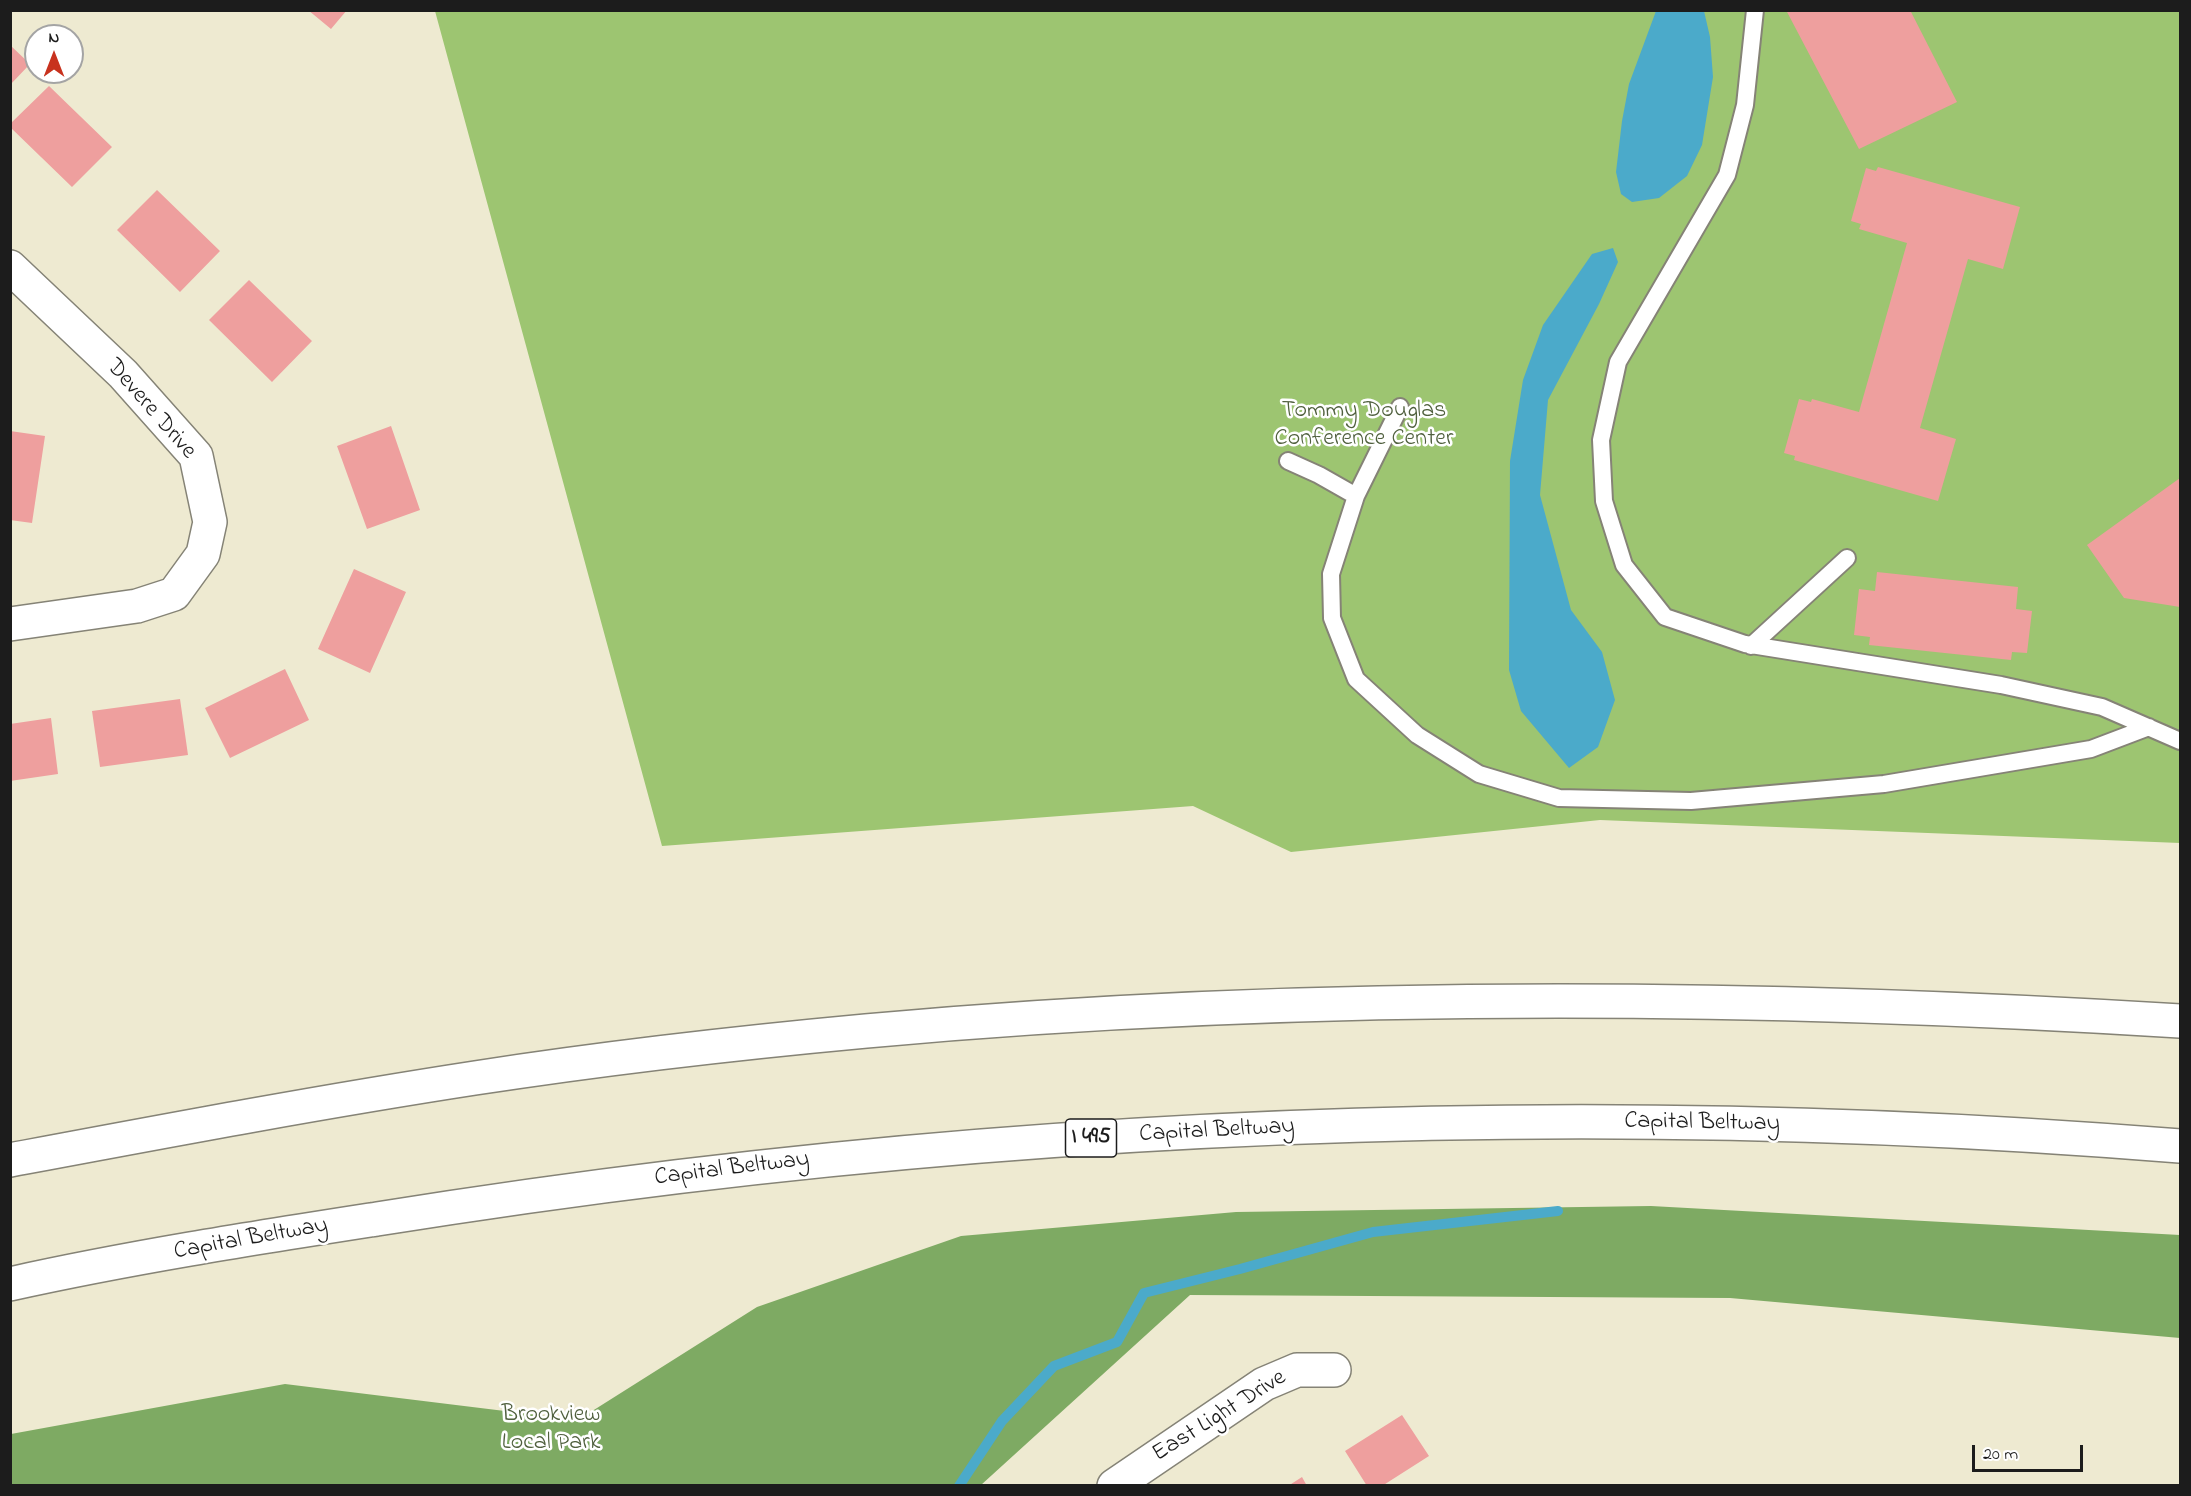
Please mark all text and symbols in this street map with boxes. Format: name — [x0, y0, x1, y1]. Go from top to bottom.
north arrow — [24, 24, 84, 84]
text: N — [49, 26, 59, 50]
street label: Devere Drive — [99, 354, 201, 466]
park label: Tommy Douglas Conference Center — [1275, 398, 1453, 454]
street label: Capital Beltway — [1624, 1108, 1780, 1140]
street label: Capital Beltway — [1139, 1114, 1295, 1150]
road number: I 495 — [1066, 1119, 1116, 1157]
street label: Capital Beltway — [653, 1146, 811, 1194]
street label: Capital Beltway — [172, 1212, 330, 1268]
street label: East Light Drive — [1148, 1364, 1292, 1470]
park label: Brookview Local Park — [502, 1402, 600, 1458]
scale bar — [1975, 1433, 2086, 1471]
text: 20 m — [1983, 1442, 2018, 1468]

